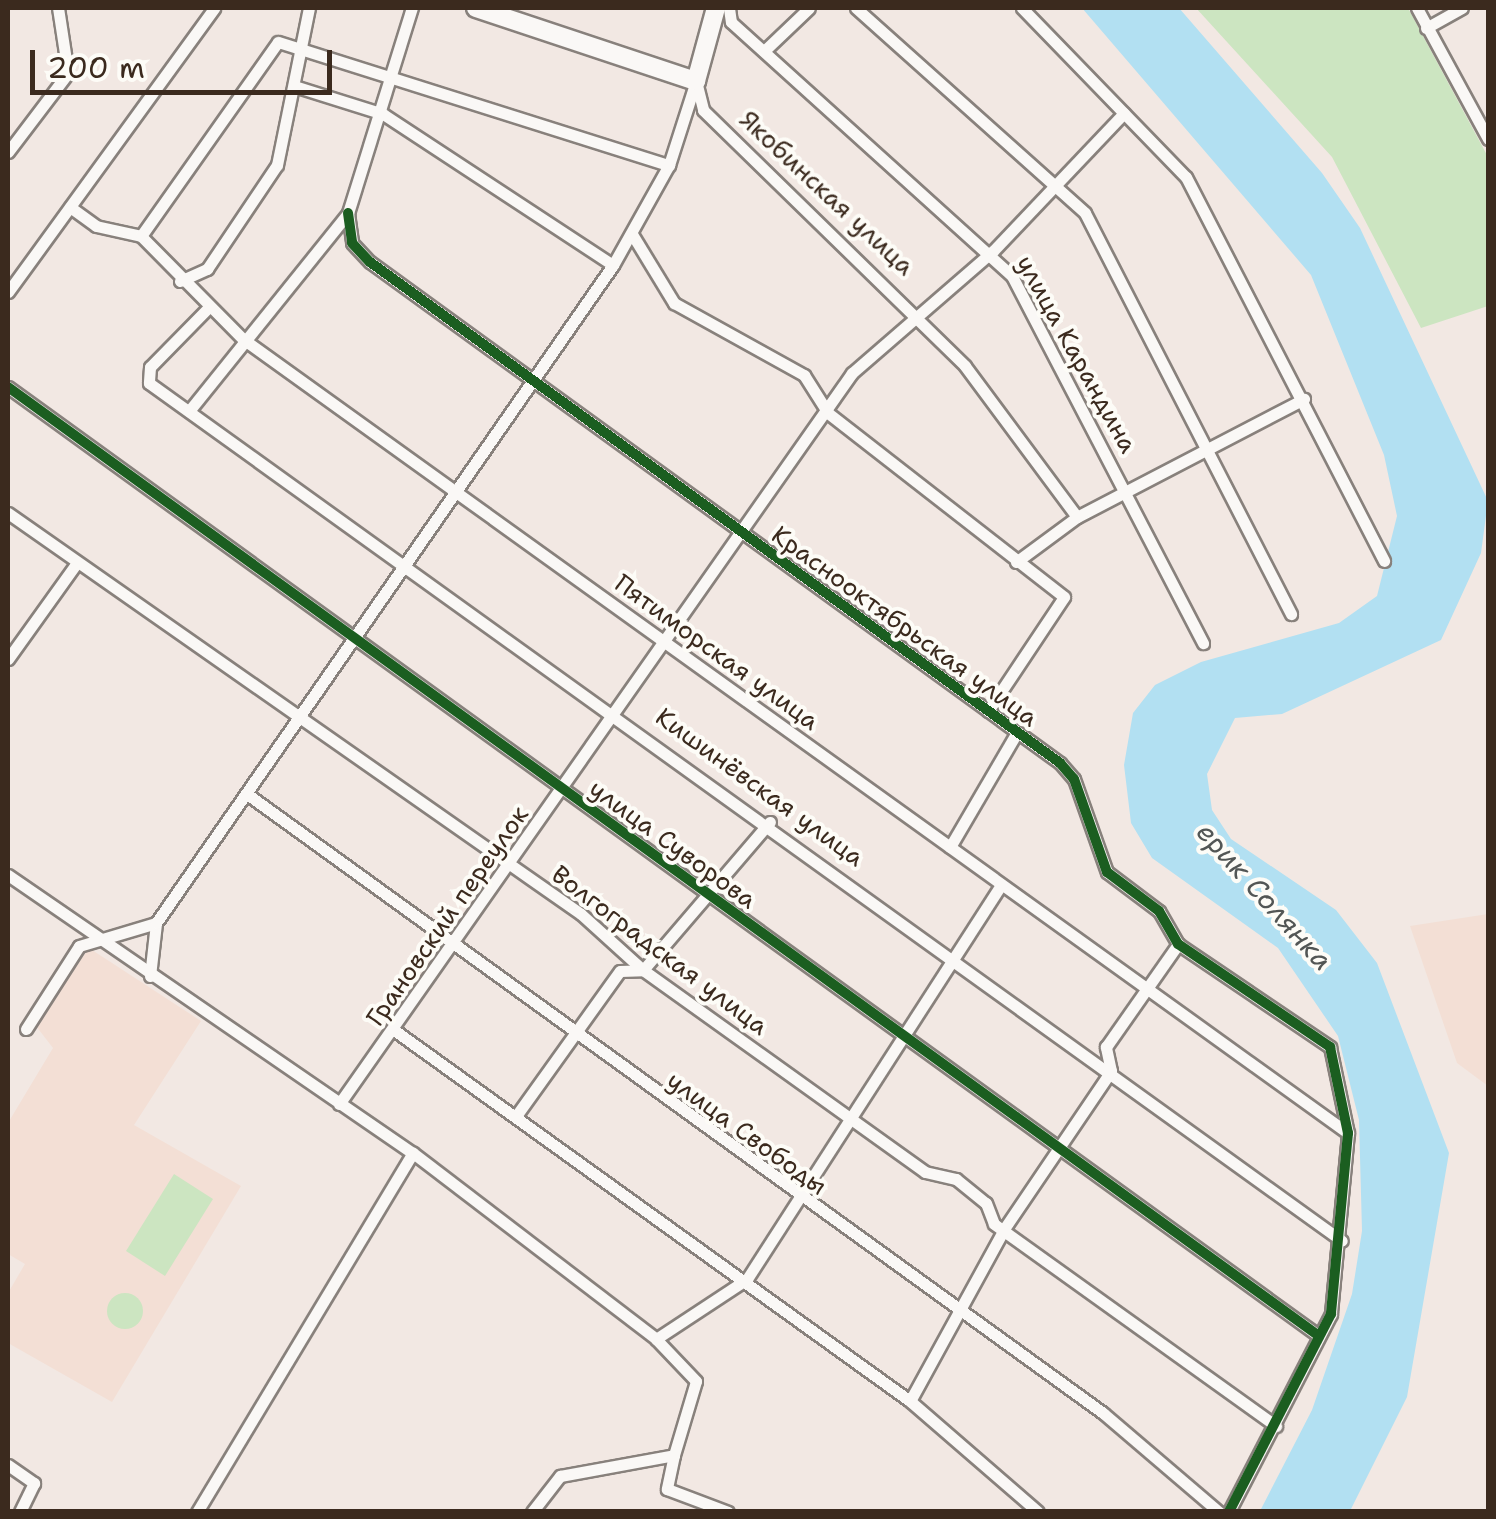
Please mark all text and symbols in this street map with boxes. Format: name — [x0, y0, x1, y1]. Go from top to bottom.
scale bar — [35, 30, 338, 92]
text: 200 m — [47, 47, 145, 88]
street label: Якобинская улица — [734, 104, 920, 282]
street label: улица Карандина — [1010, 250, 1144, 458]
street label: Краснооктябрьская улица — [766, 519, 1044, 733]
street label: Пятиморская улица — [609, 568, 825, 736]
street label: Кишинёвская улица — [650, 701, 870, 873]
street label: улица Суворова — [584, 773, 762, 915]
street label: Грановский переулок — [360, 800, 534, 1032]
water label: ерик Солянка — [1190, 815, 1340, 977]
street label: Волгоградская улица — [546, 859, 774, 1041]
street label: улица Свободы — [661, 1065, 833, 1201]

